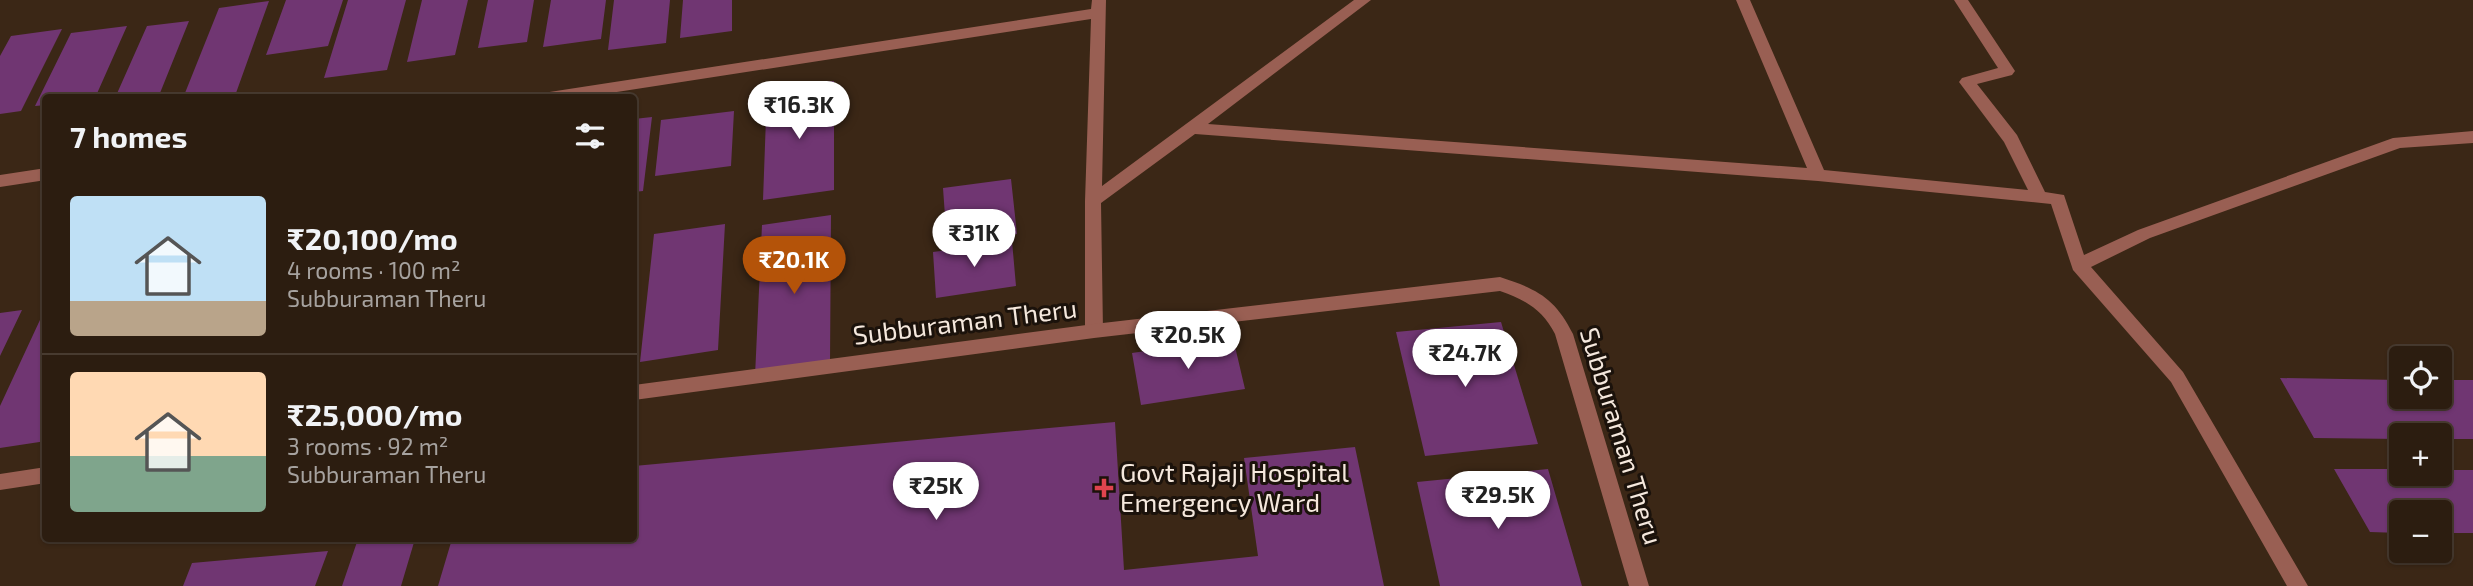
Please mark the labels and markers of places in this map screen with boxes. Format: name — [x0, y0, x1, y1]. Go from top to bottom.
pin: ₹16.3K — [742, 82, 856, 141]
pin: ₹31K — [933, 210, 1015, 269]
pin: ₹20.1K — [737, 236, 851, 296]
pin: ₹20.5K — [1131, 312, 1245, 371]
pin: ₹24.7K — [1408, 330, 1522, 389]
place label: Govt Rajaji Hospital Emergency Ward — [1120, 456, 1349, 517]
pin: ₹25K — [895, 462, 977, 522]
pin: ₹29.5K — [1441, 472, 1555, 531]
marker: Govt Rajaji Hospital Emergency Ward — [1094, 478, 1114, 498]

